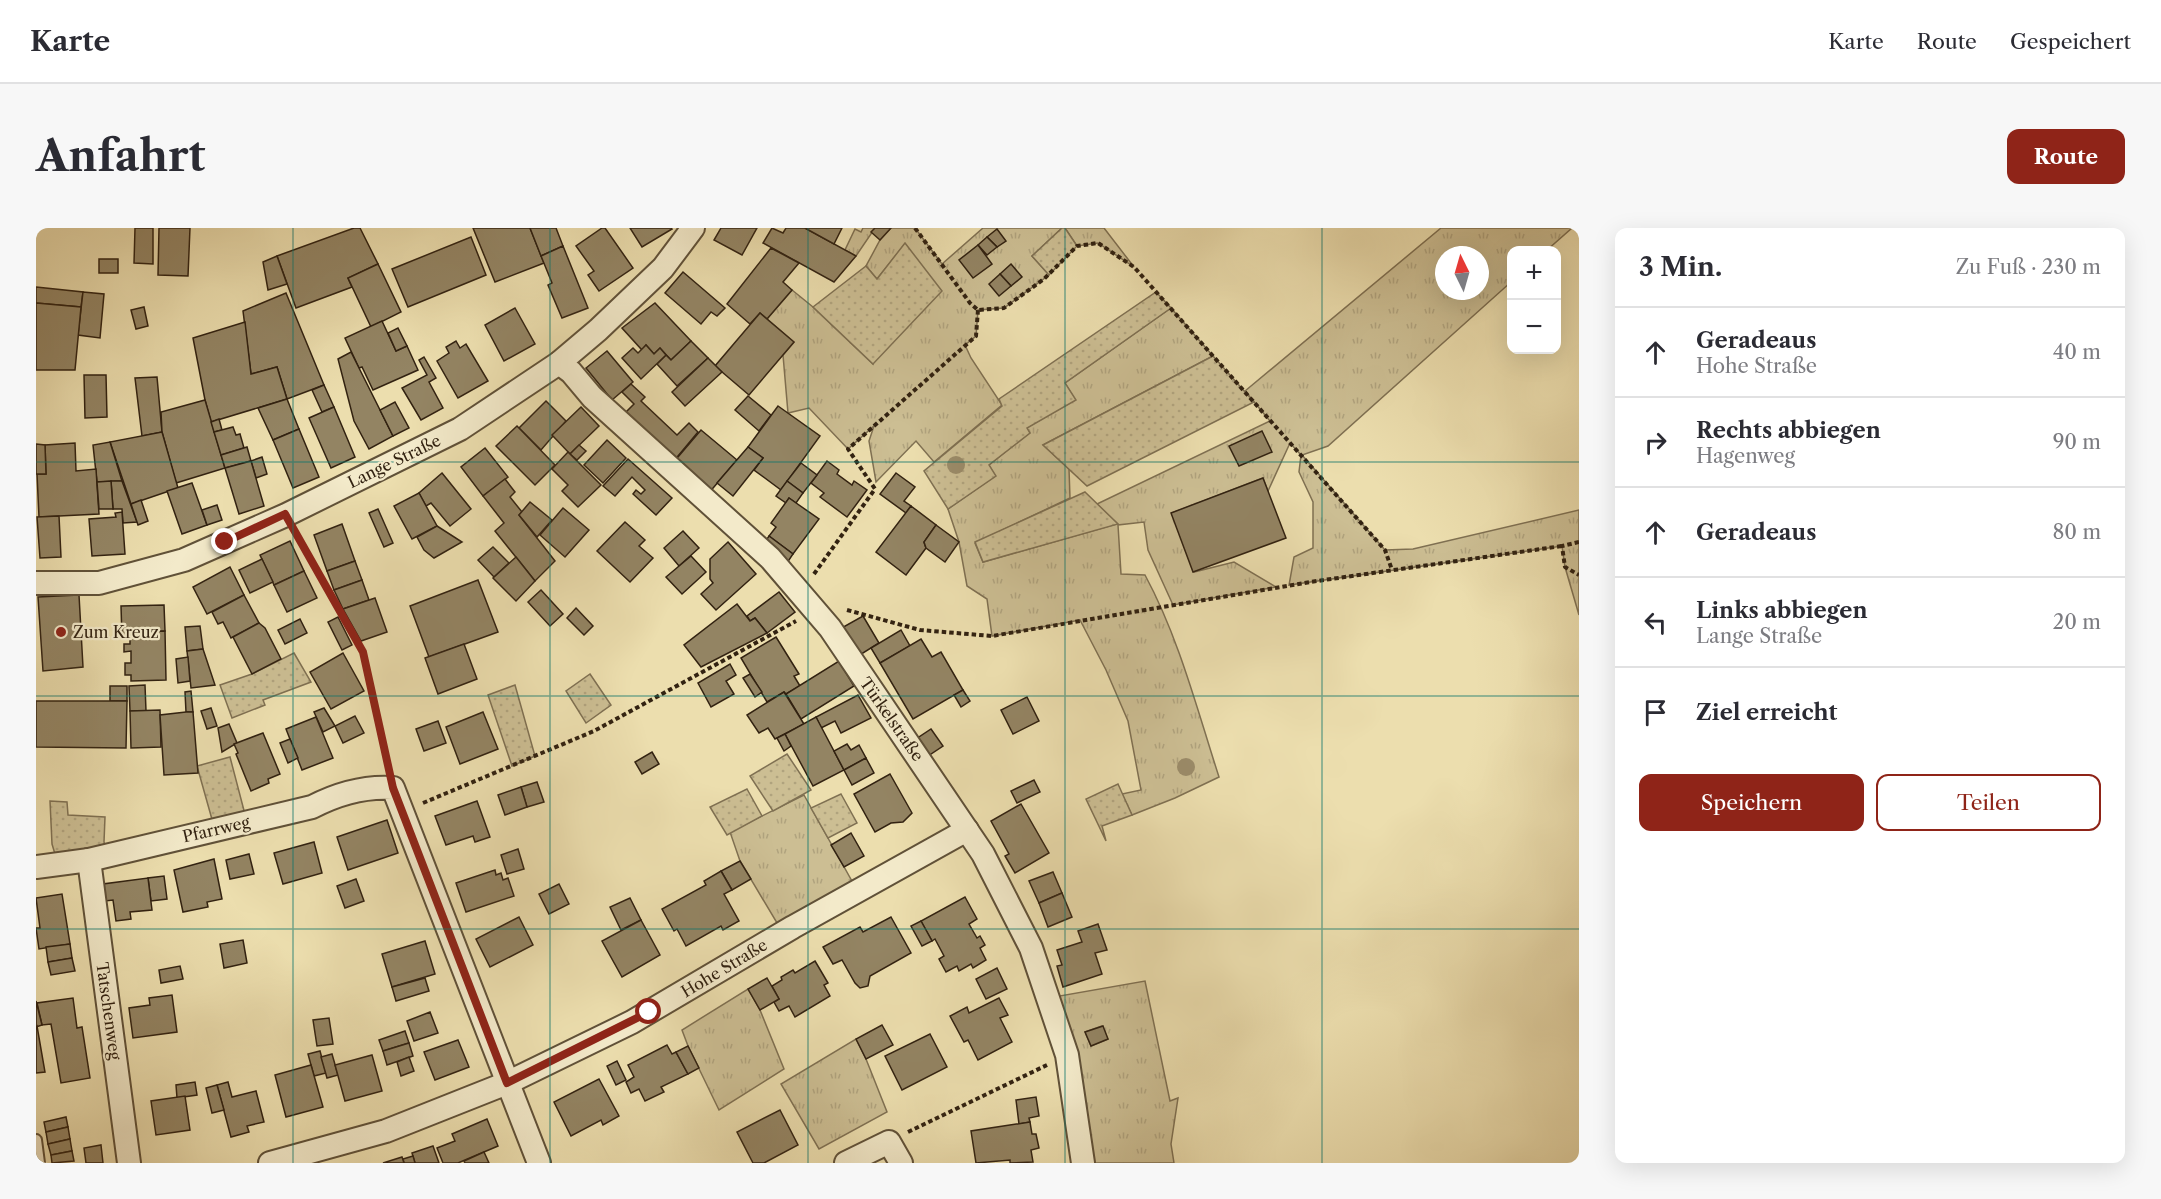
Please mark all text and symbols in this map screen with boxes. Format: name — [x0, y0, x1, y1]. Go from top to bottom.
text: Karte — [30, 24, 110, 58]
text: Karte — [1828, 29, 1884, 54]
text: Route — [1917, 29, 1977, 54]
text: Gespeichert — [2010, 29, 2131, 54]
button: Route — [2007, 129, 2125, 184]
text: Anfahrt — [36, 130, 205, 182]
north arrow — [1435, 246, 1489, 300]
map controls — [1507, 246, 1561, 354]
button: + — [1507, 246, 1561, 300]
text: 3 Min. — [1639, 251, 1722, 283]
text: Zu Fuß · 230 m — [1956, 255, 2101, 279]
button: − — [1507, 300, 1561, 354]
text: Geradeaus — [1696, 327, 1816, 354]
icon: ahead — [1639, 336, 1672, 369]
text: 40 m — [2053, 340, 2101, 364]
text: Hohe Straße — [1696, 354, 1817, 378]
text: Rechts abbiegen — [1696, 417, 1881, 444]
icon: right — [1639, 426, 1672, 459]
street label: Lange Straße — [344, 430, 444, 492]
text: 90 m — [2053, 430, 2101, 454]
text: Hagenweg — [1696, 444, 1795, 468]
icon: ahead — [1639, 516, 1672, 549]
text: Geradeaus — [1696, 519, 1816, 546]
text: 80 m — [2053, 520, 2101, 544]
route end — [211, 528, 237, 554]
text: Links abbiegen — [1696, 597, 1868, 624]
icon: left — [1639, 606, 1672, 639]
text: 20 m — [2053, 610, 2101, 634]
place label: Zum Kreuz — [73, 622, 159, 642]
text: Lange Straße — [1696, 624, 1822, 648]
marker: Zum Kreuz — [54, 625, 68, 639]
street label: Türkelstraße — [856, 673, 928, 765]
icon: arrive — [1639, 696, 1672, 729]
text: Ziel erreicht — [1696, 699, 1837, 726]
button: Speichern — [1639, 774, 1864, 831]
button: Teilen — [1876, 774, 2101, 831]
street label: Pfarrweg — [180, 811, 252, 846]
street label: Hohe Straße — [677, 934, 771, 1002]
street label: Tatschenweg — [92, 961, 126, 1062]
route start — [635, 998, 661, 1024]

